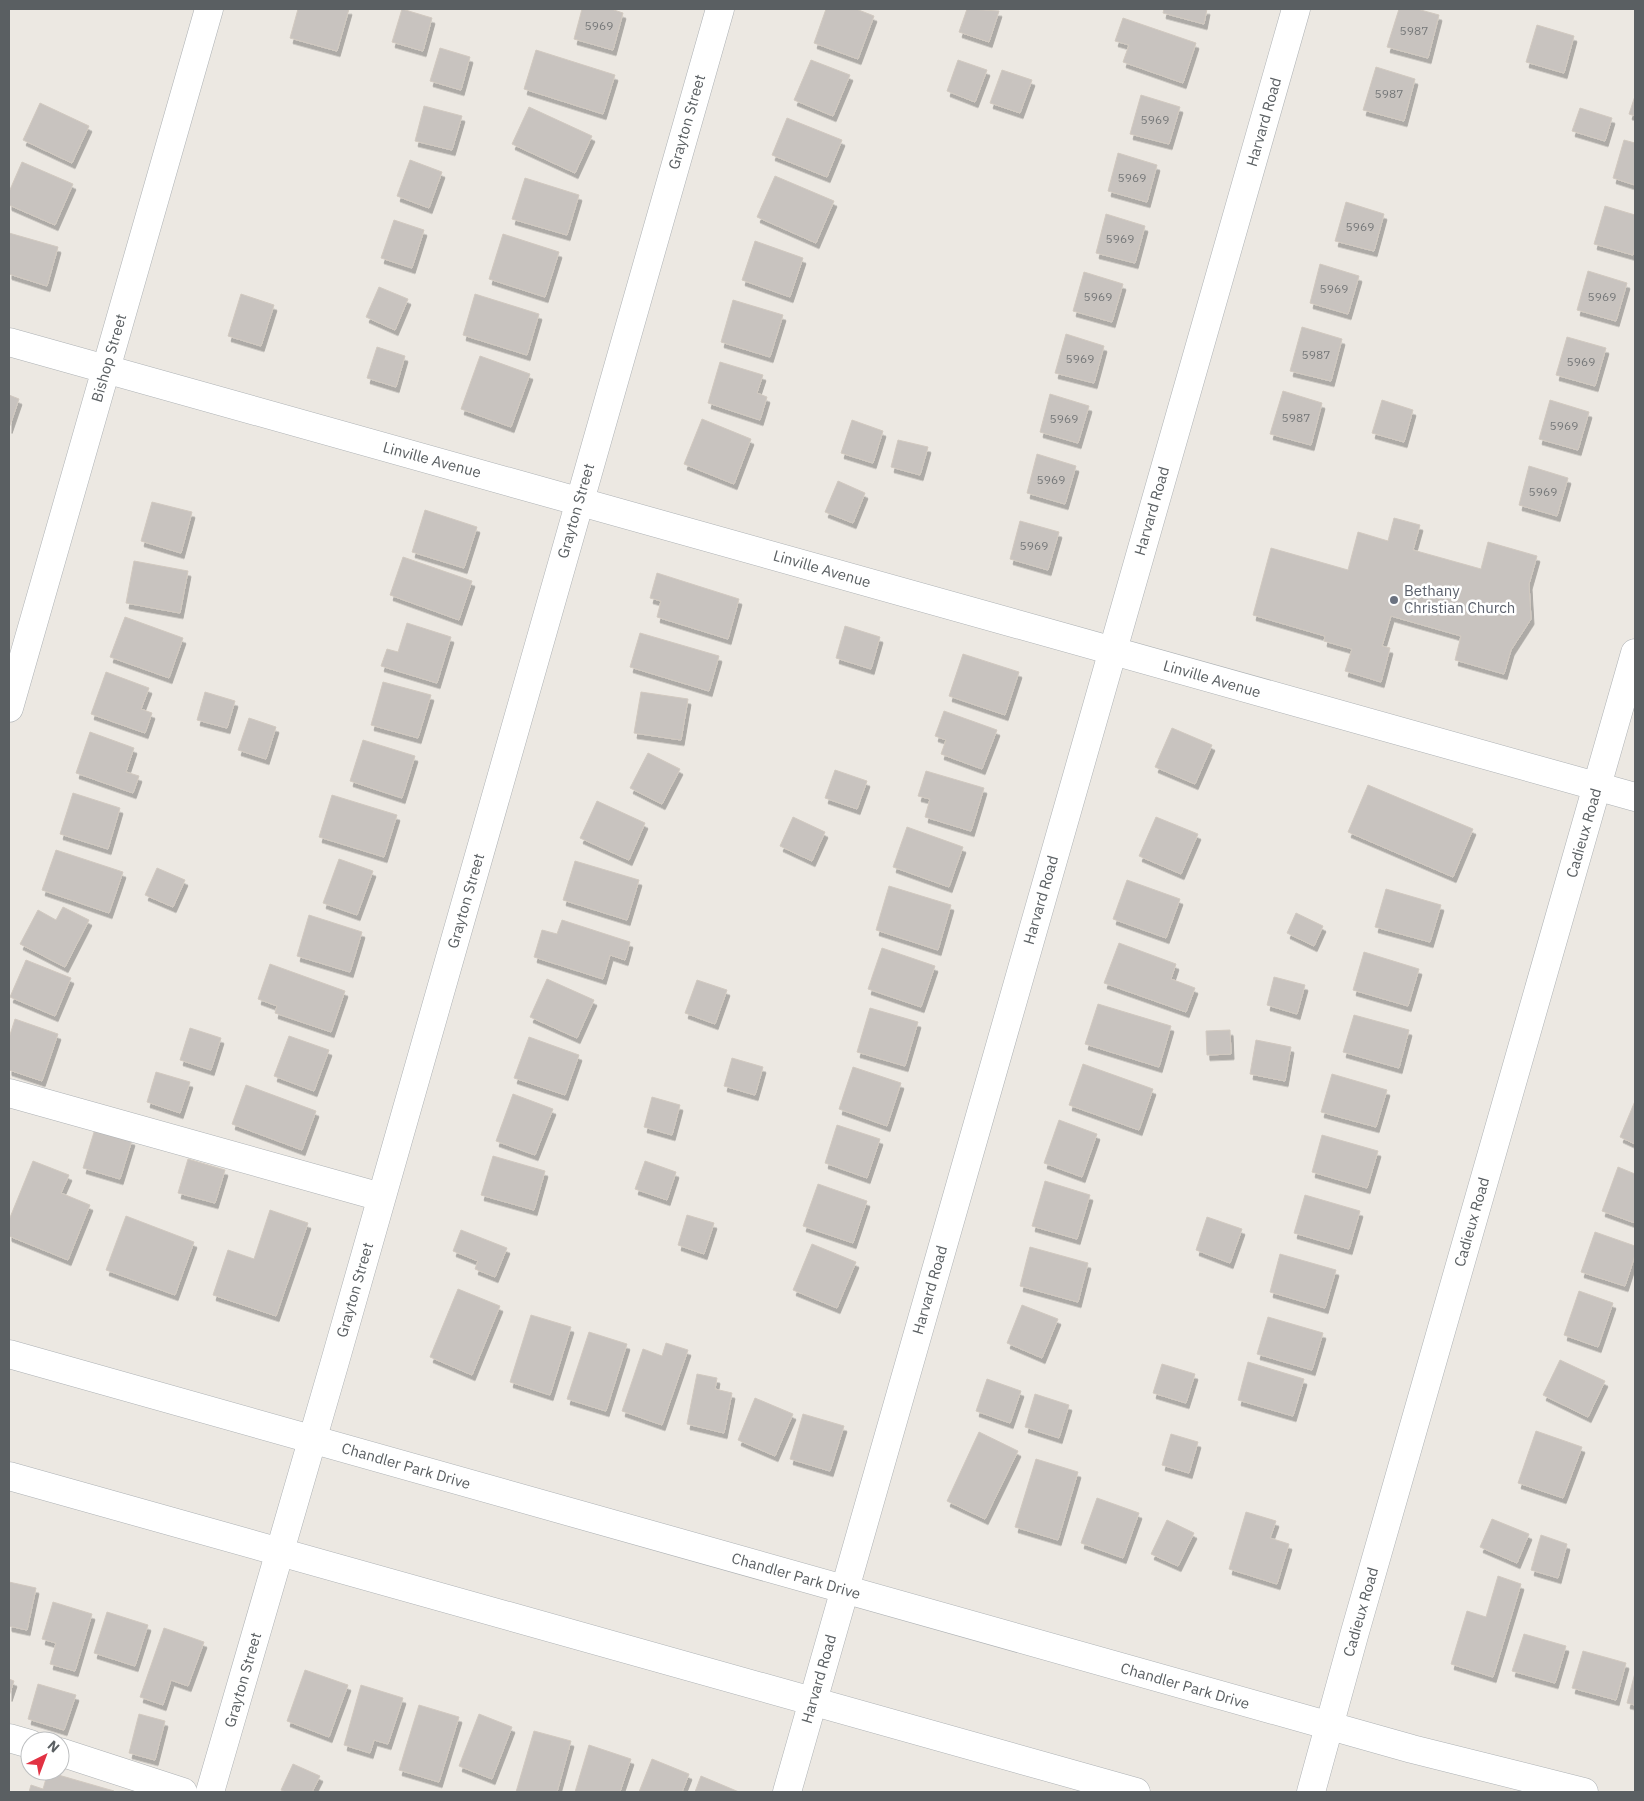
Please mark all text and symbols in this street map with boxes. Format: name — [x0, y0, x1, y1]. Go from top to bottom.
house number: 5969 — [585, 18, 613, 33]
house number: 5987 — [1400, 23, 1428, 38]
street label: Grayton Street — [664, 72, 709, 172]
street label: Harvard Road — [1242, 75, 1285, 169]
house number: 5987 — [1375, 86, 1403, 101]
house number: 5969 — [1141, 112, 1169, 127]
house number: 5969 — [1118, 170, 1146, 185]
house number: 5969 — [1346, 219, 1374, 234]
house number: 5969 — [1106, 231, 1134, 246]
house number: 5969 — [1320, 281, 1348, 296]
house number: 5969 — [1084, 289, 1112, 304]
house number: 5969 — [1588, 289, 1616, 304]
street label: Bishop Street — [87, 311, 130, 404]
house number: 5987 — [1302, 347, 1330, 362]
house number: 5969 — [1066, 351, 1094, 366]
house number: 5969 — [1567, 354, 1595, 369]
house number: 5987 — [1282, 410, 1310, 425]
house number: 5969 — [1050, 411, 1078, 426]
house number: 5969 — [1550, 418, 1578, 433]
street label: Linville Avenue — [381, 437, 483, 482]
street label: Grayton Street — [553, 461, 598, 561]
street label: Harvard Road — [1130, 464, 1173, 558]
house number: 5969 — [1037, 472, 1065, 487]
house number: 5969 — [1529, 484, 1557, 499]
house number: 5969 — [1020, 538, 1048, 553]
street label: Linville Avenue — [771, 546, 873, 592]
place label: Bethany Christian Church — [1404, 581, 1515, 617]
marker: Bethany Christian Church — [1388, 594, 1400, 606]
street label: Linville Avenue — [1161, 656, 1263, 702]
street label: Cadieux Road — [1562, 786, 1605, 880]
street label: Grayton Street — [443, 851, 488, 951]
street label: Harvard Road — [1019, 853, 1062, 947]
street label: Cadieux Road — [1450, 1175, 1493, 1269]
street label: Grayton Street — [332, 1240, 377, 1340]
street label: Harvard Road — [908, 1243, 951, 1337]
street label: Chandler Park Drive — [340, 1438, 473, 1493]
street label: Chandler Park Drive — [730, 1548, 863, 1603]
street label: Cadieux Road — [1339, 1565, 1382, 1659]
street label: Grayton Street — [220, 1630, 265, 1730]
street label: Harvard Road — [797, 1632, 840, 1726]
street label: Chandler Park Drive — [1119, 1658, 1252, 1713]
north arrow — [20, 1731, 70, 1781]
text: N — [44, 1736, 63, 1756]

